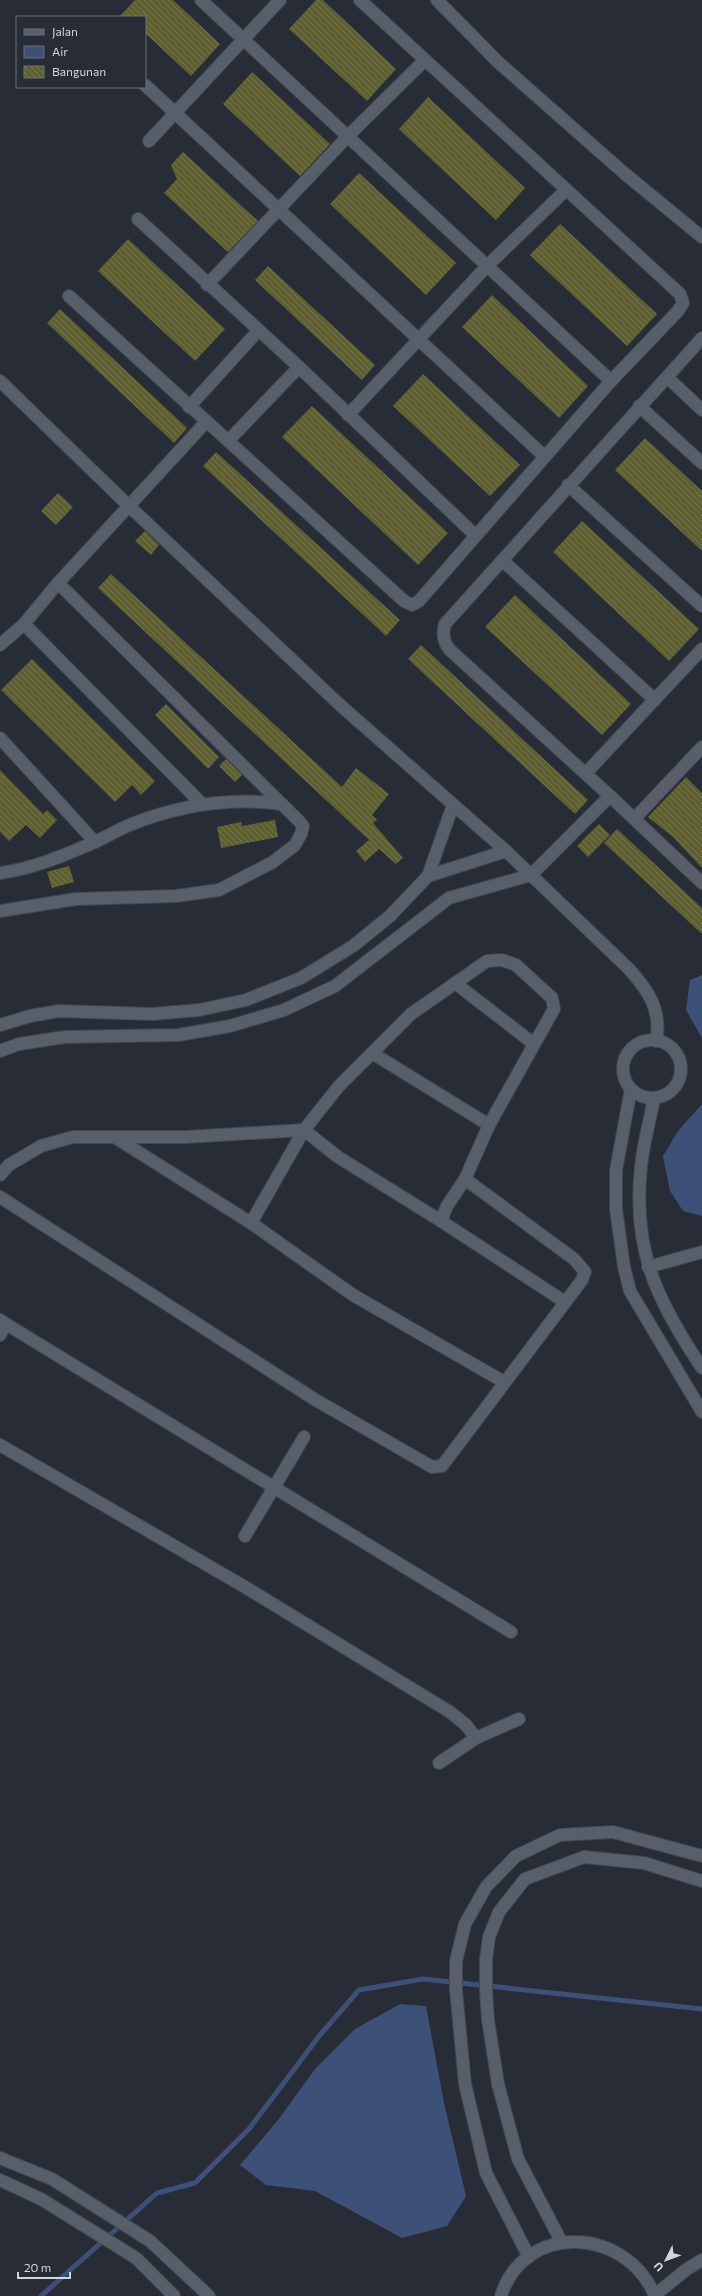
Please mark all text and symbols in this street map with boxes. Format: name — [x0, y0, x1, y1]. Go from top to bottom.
legend — [16, 16, 146, 88]
text: Jalan — [52, 24, 78, 39]
text: Air — [52, 44, 68, 58]
text: Bangunan — [52, 64, 106, 78]
north arrow — [646, 2240, 686, 2280]
scale bar — [18, 2254, 70, 2280]
text: 20 m — [24, 2260, 51, 2274]
text: U — [651, 2260, 666, 2274]

